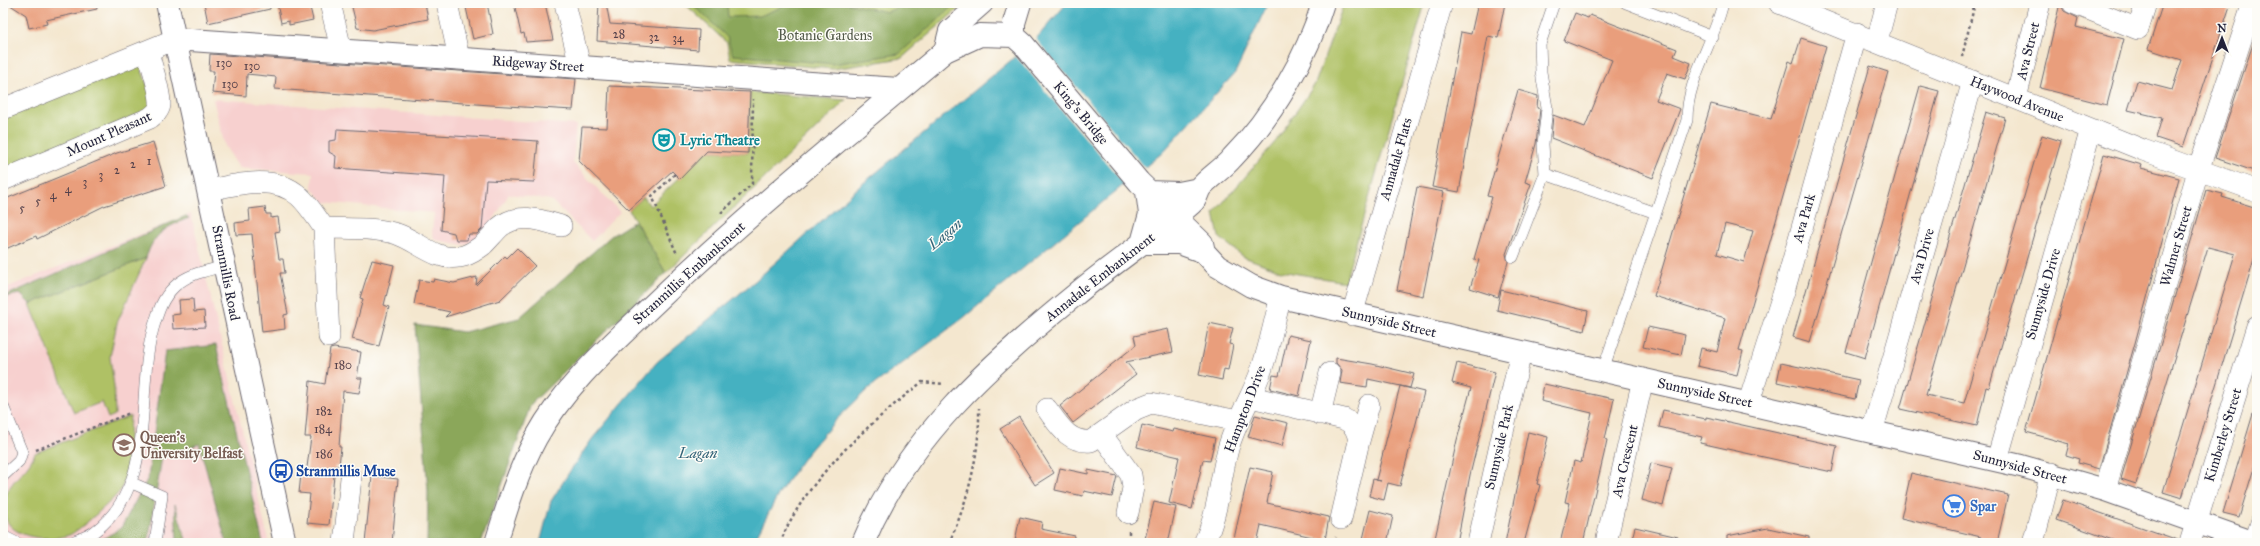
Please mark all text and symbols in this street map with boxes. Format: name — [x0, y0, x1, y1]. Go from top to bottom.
north arrow — [2202, 18, 2242, 58]
street label: Ava Street — [2012, 20, 2043, 83]
text: N — [2217, 22, 2227, 35]
house number: 28 — [613, 27, 625, 41]
park label: Botanic Gardens — [778, 27, 872, 44]
house number: 32 — [649, 30, 659, 44]
house number: 34 — [672, 31, 684, 45]
street label: Ridgeway Street — [491, 52, 585, 76]
house number: 130 — [216, 56, 232, 70]
house number: 130 — [244, 59, 260, 73]
street label: Haywood Avenue — [1968, 72, 2067, 126]
house number: 130 — [222, 77, 238, 91]
street label: King's Bridge — [1050, 78, 1112, 148]
street label: Mount Pleasant — [64, 108, 154, 160]
street label: Annadale Flats — [1376, 116, 1416, 203]
theatre icon: Lyric Theatre — [651, 127, 677, 153]
place label: Lyric Theatre — [680, 132, 760, 150]
house number: 1 — [147, 154, 152, 168]
house number: 2 — [130, 157, 136, 171]
house number: 2 — [114, 163, 120, 177]
house number: 3 — [99, 168, 104, 182]
house number: 3 — [83, 175, 88, 189]
house number: 4 — [65, 182, 72, 196]
house number: 4 — [50, 188, 57, 202]
street label: Ava Park — [1789, 191, 1819, 245]
house number: 5 — [35, 194, 41, 208]
house number: 5 — [19, 201, 25, 215]
street label: Walmer Street — [2156, 204, 2196, 288]
water label: Lagan — [924, 215, 966, 254]
street label: Stranmillis Embankment — [629, 218, 749, 328]
street label: Stranmillis Road — [208, 224, 244, 322]
street label: Ava Drive — [1906, 226, 1938, 287]
street label: Annadale Embankment — [1041, 229, 1158, 326]
street label: Sunnyside Drive — [2022, 246, 2064, 342]
street label: Sunnyside Street — [1340, 303, 1438, 341]
house number: 180 — [334, 358, 352, 372]
street label: Hampton Drive — [1221, 363, 1269, 455]
street label: Sunnyside Street — [1656, 375, 1754, 411]
street label: Kimberley Street — [2201, 386, 2245, 484]
street label: Sunnyside Park — [1481, 402, 1517, 491]
house number: 182 — [315, 404, 333, 418]
house number: 184 — [314, 422, 332, 436]
street label: Ava Crescent — [1608, 423, 1642, 500]
place label: Queen's University Belfast — [140, 429, 243, 463]
school or university icon: Queen's University Belfast — [111, 432, 137, 458]
water label: Lagan — [678, 444, 718, 462]
street label: Sunnyside Street — [1971, 446, 2069, 488]
house number: 186 — [315, 447, 333, 461]
bus stop icon: Stranmillis Muse — [268, 458, 294, 484]
place label: Stranmillis Muse — [296, 463, 396, 480]
supermarket icon: Spar — [1941, 493, 1967, 519]
place label: Spar — [1970, 498, 1997, 516]

